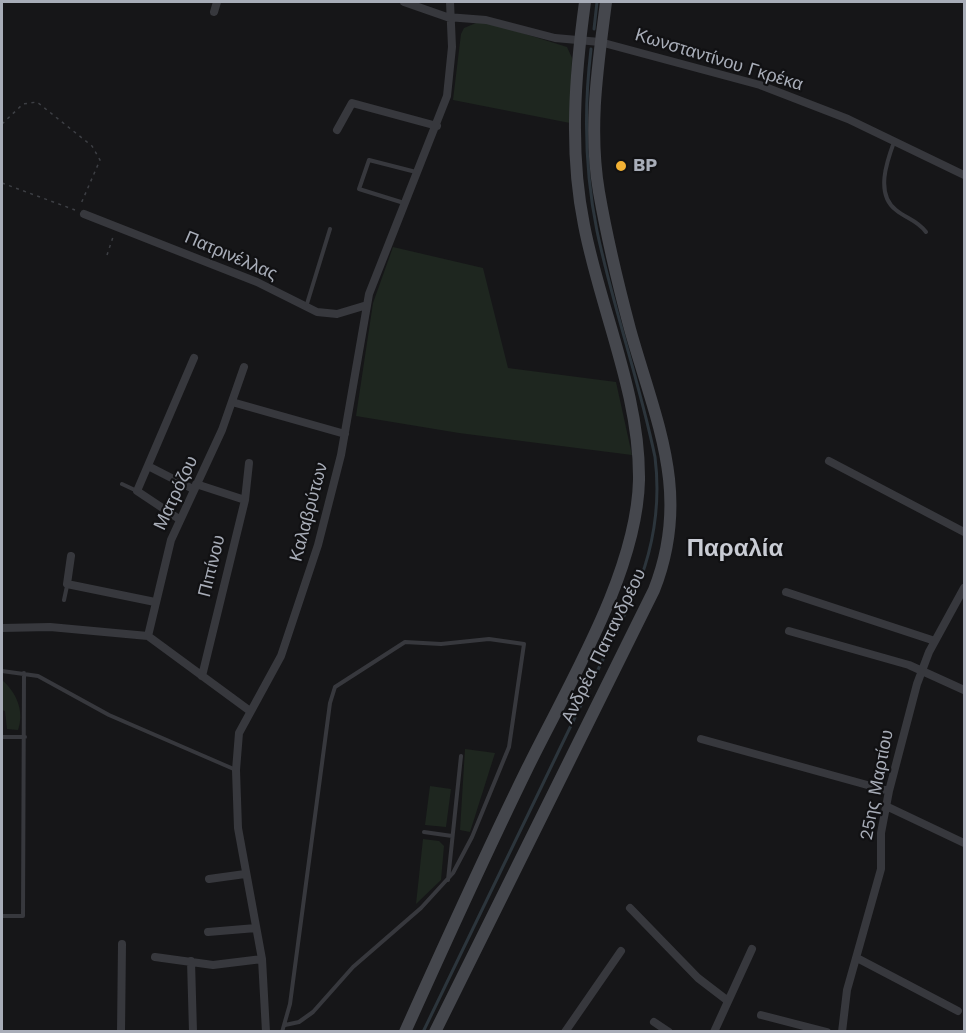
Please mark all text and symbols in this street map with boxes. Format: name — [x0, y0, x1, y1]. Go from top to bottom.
street label: Κωνσταντίνου Γκρέκα — [632, 24, 806, 96]
place label: BP — [633, 155, 657, 177]
marker: BP — [614, 159, 628, 173]
street label: Πατρινέλλας — [181, 227, 281, 285]
street label: Ματρόζου — [149, 452, 203, 534]
street label: Καλαβρύτων — [285, 460, 333, 564]
street label: Πιπίνου — [194, 533, 230, 599]
district label: Παραλία — [687, 535, 783, 563]
street label: Ανδρέα Παπανδρέου — [557, 565, 651, 727]
street label: 25ης Μαρτίου — [856, 728, 898, 842]

